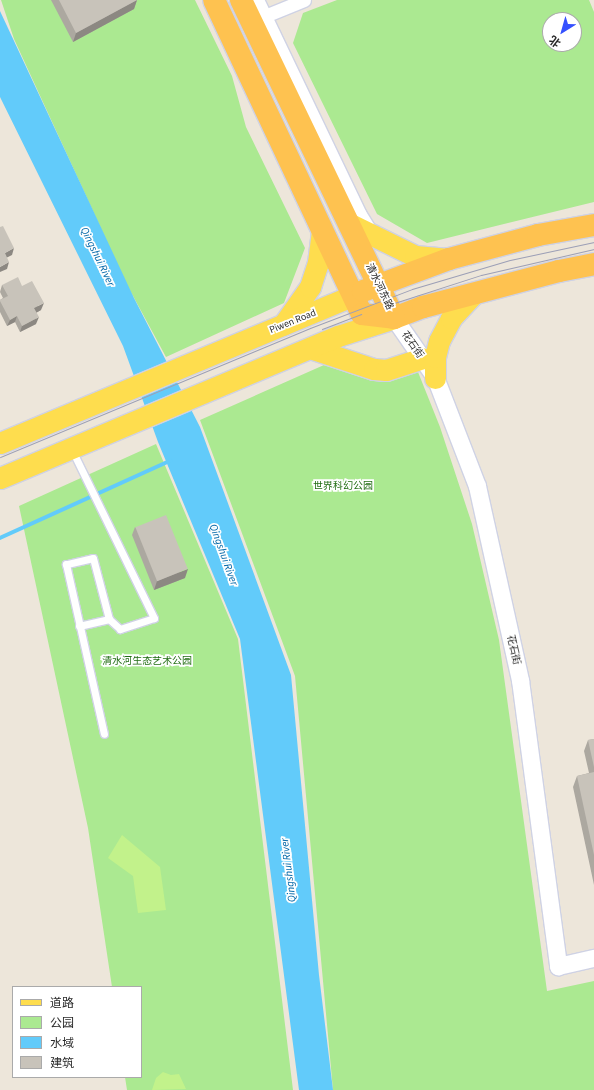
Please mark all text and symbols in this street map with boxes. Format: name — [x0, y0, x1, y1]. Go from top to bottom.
north arrow — [542, 12, 582, 52]
text: 北 — [546, 32, 564, 50]
water label: Qingshui River — [77, 225, 117, 289]
street label: 清水河东路 — [363, 262, 395, 312]
street label: Piwen Road — [268, 307, 318, 337]
street label: 花石街 — [398, 329, 426, 361]
park label: 世界科幻公园 — [313, 481, 373, 493]
water label: Qingshui River — [206, 522, 240, 588]
street label: 花石街 — [504, 634, 522, 666]
park label: 清水河生态艺术公园 — [102, 656, 192, 668]
water label: Qingshui River — [279, 837, 299, 903]
legend — [12, 986, 142, 1078]
text: 道路 — [50, 995, 74, 1012]
text: 公园 — [50, 1015, 74, 1032]
text: 水域 — [50, 1035, 74, 1052]
text: 建筑 — [50, 1055, 74, 1072]

